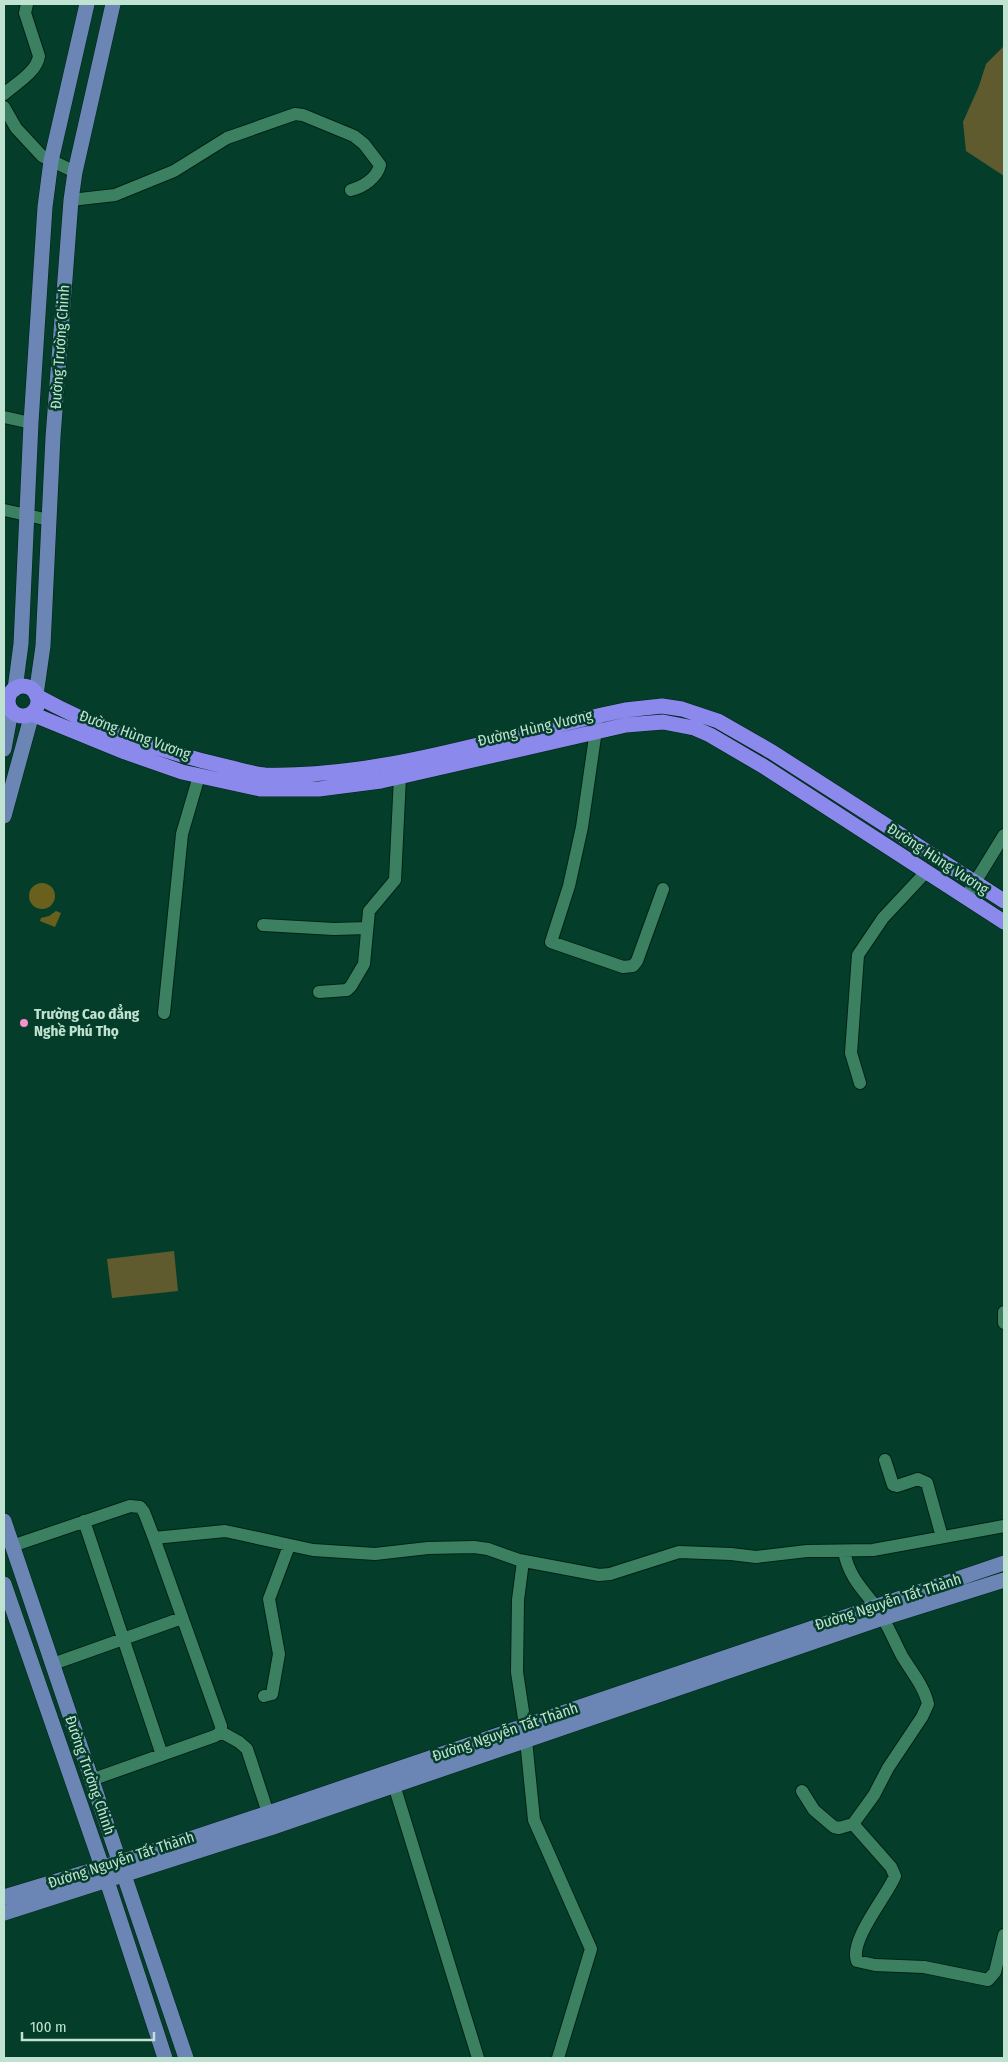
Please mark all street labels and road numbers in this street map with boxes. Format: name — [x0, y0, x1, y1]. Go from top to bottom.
street label: Đường Trường Chinh — [47, 284, 73, 410]
street label: Đường Hùng Vương — [77, 706, 193, 764]
street label: Đường Hùng Vương — [476, 706, 594, 750]
street label: Đường Hùng Vương — [884, 820, 992, 898]
street label: Đường Nguyễn Tất Thành — [813, 1570, 963, 1634]
street label: Đường Nguyễn Tất Thành — [430, 1699, 580, 1765]
street label: Đường Trường Chinh — [61, 1713, 119, 1837]
street label: Đường Nguyễn Tất Thành — [46, 1828, 196, 1892]

